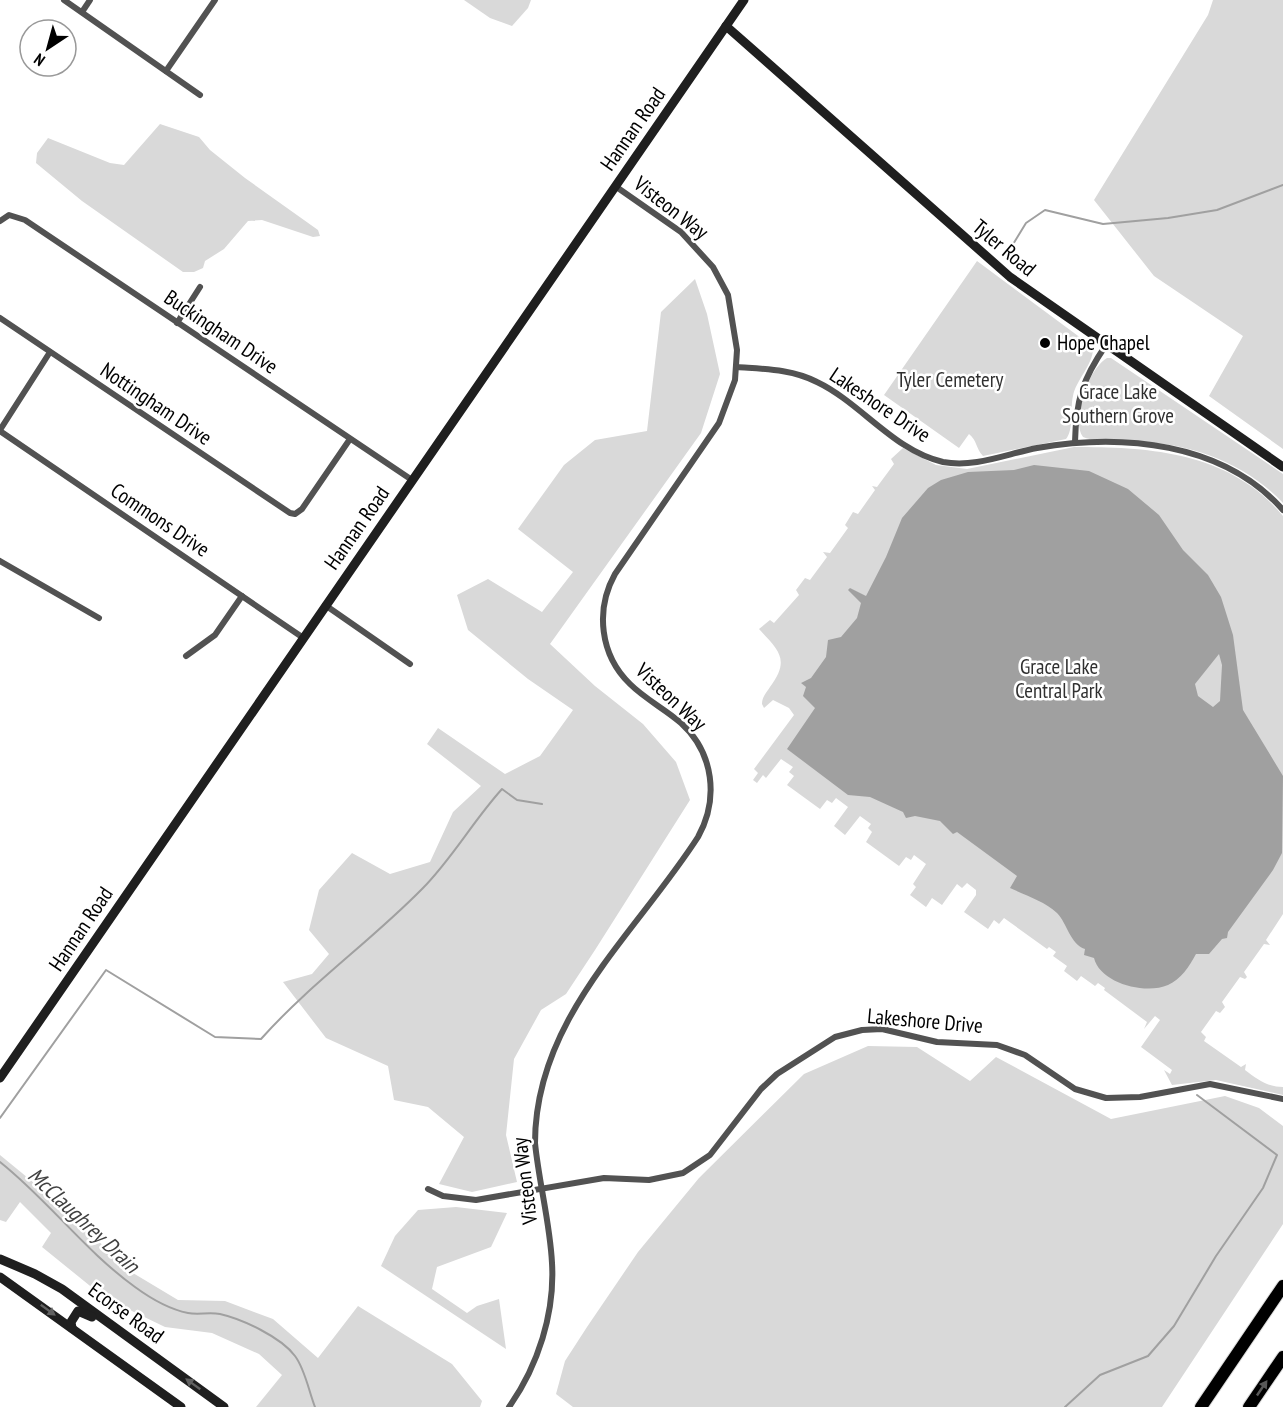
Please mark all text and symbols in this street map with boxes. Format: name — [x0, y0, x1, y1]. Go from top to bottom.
north arrow — [18, 18, 78, 78]
text: N — [30, 50, 49, 71]
street label: Hannan Road — [594, 82, 671, 176]
street label: Visteon Way — [628, 169, 714, 245]
street label: Tyler Road — [967, 213, 1042, 282]
street label: Buckingham Drive — [159, 284, 283, 380]
place label: Hope Chapel — [1057, 329, 1150, 356]
marker: Hope Chapel — [1038, 336, 1052, 350]
street label: Nottingham Drive — [95, 356, 217, 451]
street label: Lakeshore Drive — [825, 361, 936, 448]
park label: Tyler Cemetery — [897, 366, 1004, 393]
park label: Grace Lake Southern Grove — [1062, 378, 1174, 429]
street label: Commons Drive — [106, 477, 215, 562]
street label: Hannan Road — [318, 481, 395, 575]
park label: Grace Lake Central Park — [1015, 653, 1103, 704]
street label: Visteon Way — [629, 656, 713, 736]
street label: Hannan Road — [43, 881, 119, 976]
street label: Lakeshore Drive — [866, 1002, 984, 1039]
street label: Visteon Way — [506, 1136, 543, 1227]
water label: McClaughrey Drain — [22, 1161, 147, 1280]
street label: Ecorse Road — [83, 1276, 169, 1349]
one-way arrow — [40, 1304, 55, 1316]
one-way arrow — [185, 1379, 200, 1391]
one-way arrow — [1256, 1380, 1267, 1396]

